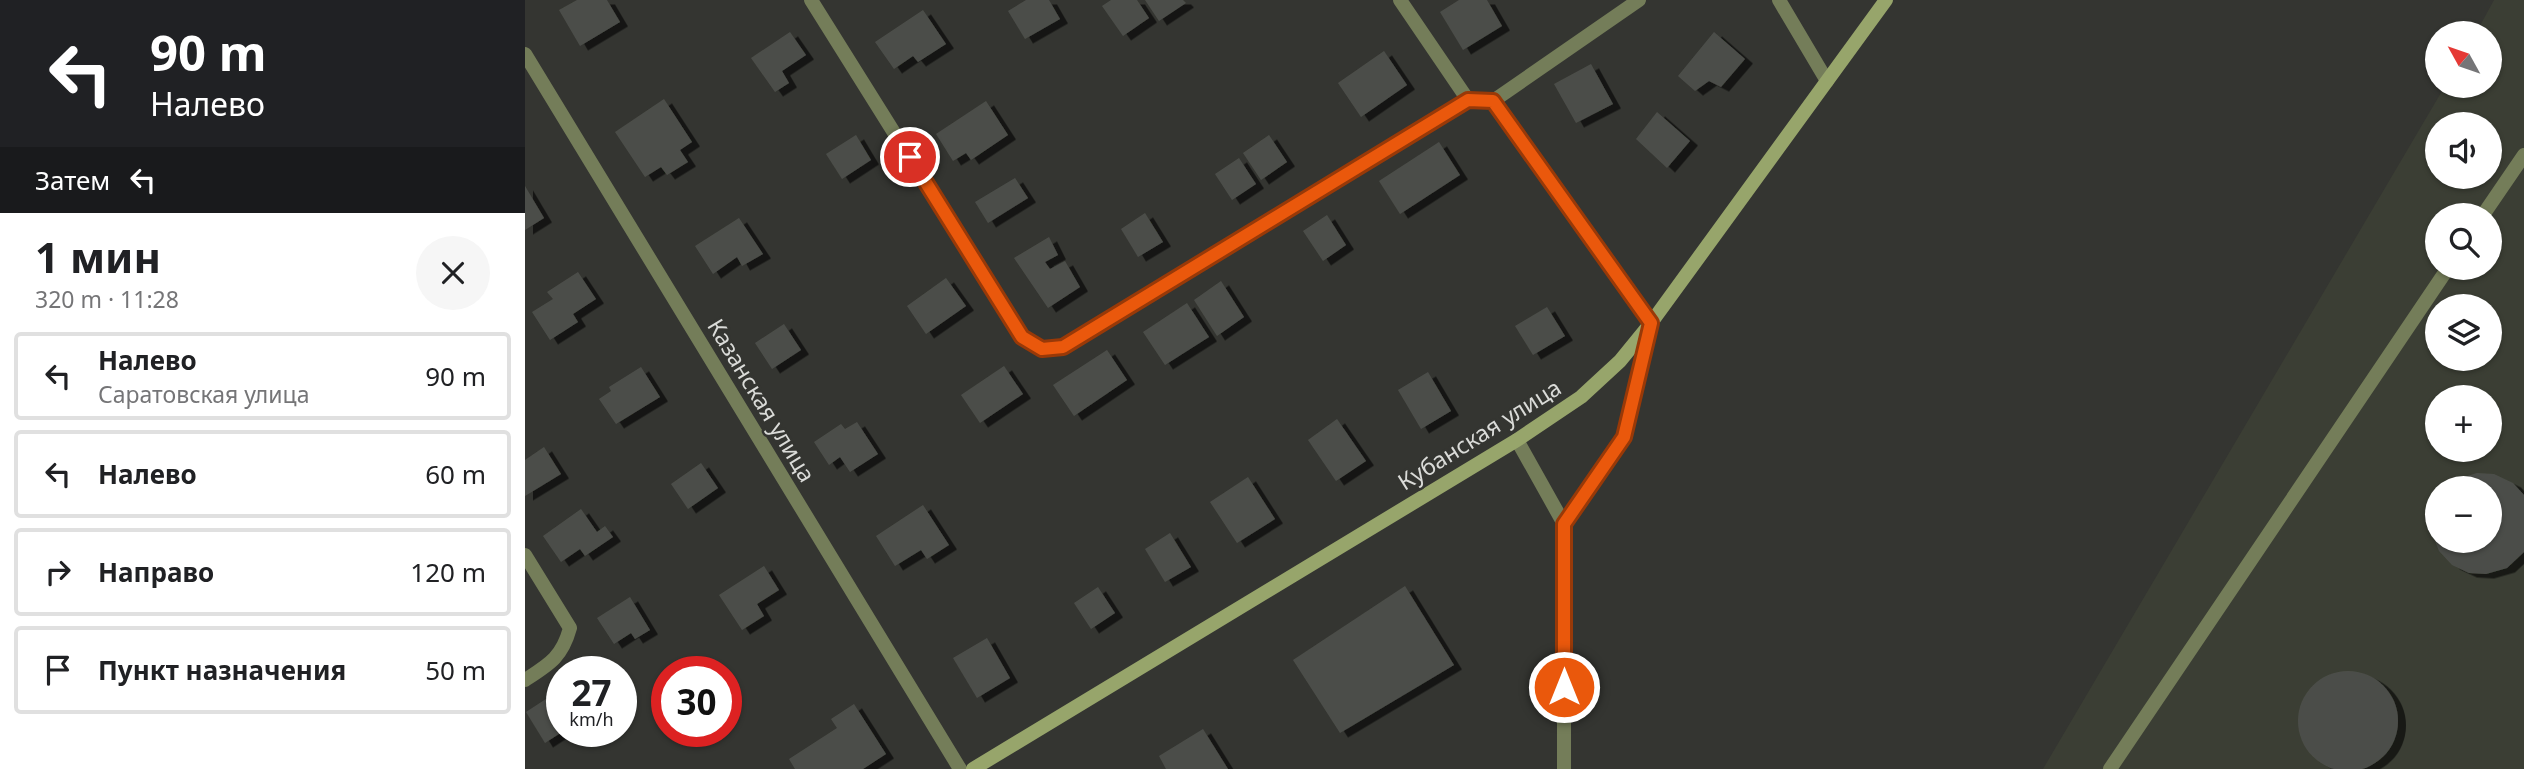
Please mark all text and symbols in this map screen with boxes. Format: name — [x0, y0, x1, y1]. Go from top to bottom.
text: 90 m — [150, 19, 267, 85]
north arrow — [2425, 21, 2503, 98]
map controls — [2425, 21, 2502, 553]
icon: left — [35, 28, 126, 119]
text: Налево — [150, 82, 265, 125]
button: sound — [2425, 112, 2502, 189]
pin — [880, 127, 940, 187]
icon: arrive — [891, 138, 929, 176]
icon: left — [124, 161, 162, 199]
text: Затем — [35, 162, 110, 198]
button: search — [2425, 203, 2502, 280]
text: 1 мин — [35, 228, 161, 285]
button: close — [416, 236, 490, 310]
text: 320 m · 11:28 — [35, 283, 179, 315]
button: layers — [2425, 294, 2502, 371]
street label: Казанская улица — [701, 312, 823, 488]
text: Налево — [98, 342, 197, 378]
icon: left — [39, 357, 77, 395]
text: 90 m — [425, 358, 486, 394]
street label: Кубанская улица — [1391, 371, 1567, 497]
text: Саратовская улица — [98, 378, 310, 410]
button: + — [2425, 385, 2502, 462]
icon: left — [39, 455, 77, 493]
text: Налево — [98, 456, 197, 492]
text: 60 m — [425, 456, 486, 492]
button: − — [2425, 476, 2502, 553]
icon: right — [39, 553, 77, 591]
text: Направо — [98, 554, 214, 590]
text: 120 m — [410, 554, 486, 590]
position arrow — [1527, 650, 1601, 724]
icon: arrive — [39, 651, 77, 689]
text: Пункт назначения — [98, 652, 346, 688]
text: 50 m — [425, 652, 486, 688]
speed limit sign: 30 — [651, 656, 742, 747]
text: 27 — [571, 669, 612, 716]
text: km/h — [569, 707, 614, 731]

